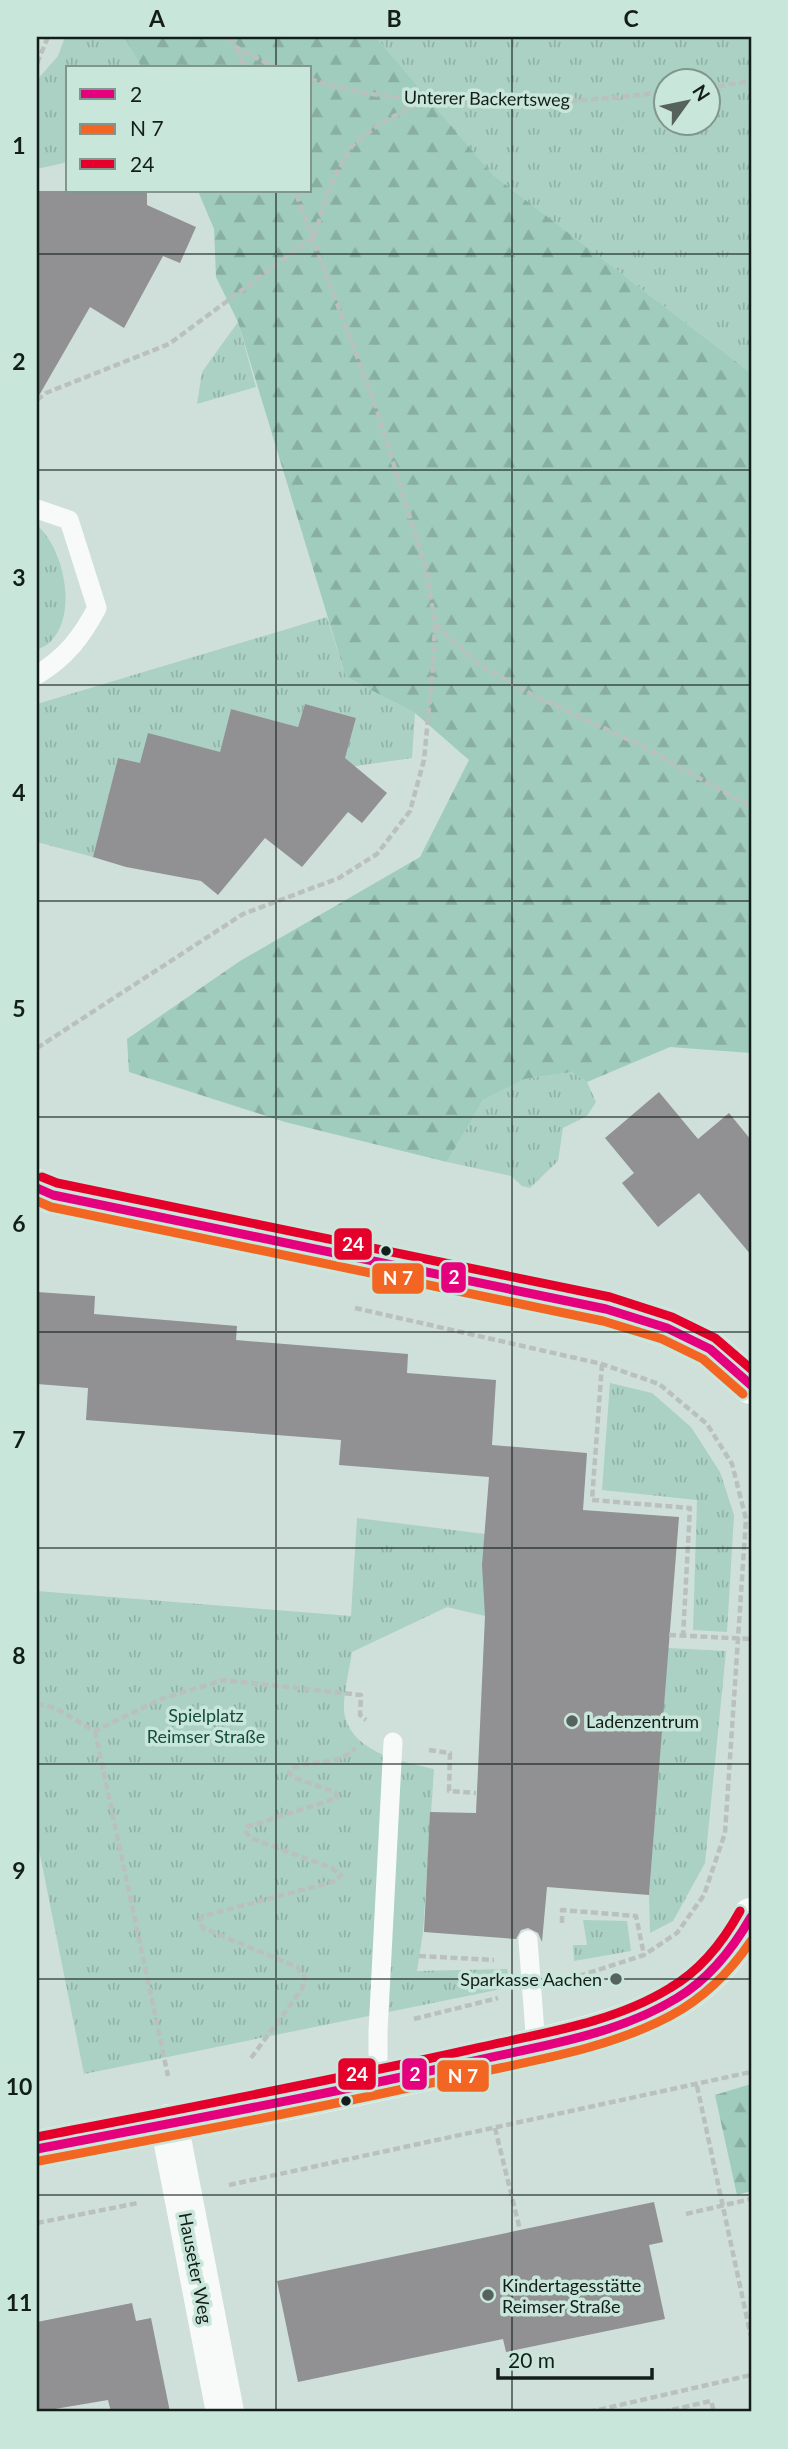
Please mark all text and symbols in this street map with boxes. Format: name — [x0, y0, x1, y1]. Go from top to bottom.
text: A — [148, 4, 166, 32]
text: B — [386, 4, 402, 32]
text: C — [623, 4, 639, 32]
legend — [66, 66, 312, 192]
north arrow — [652, 66, 722, 136]
text: N — [688, 80, 715, 105]
text: 2 — [130, 81, 142, 106]
street label: Unterer Backertsweg — [404, 86, 570, 110]
text: N 7 — [130, 115, 164, 140]
text: 1 — [12, 131, 26, 159]
text: 24 — [130, 151, 154, 176]
text: 2 — [12, 347, 26, 375]
text: 3 — [12, 563, 26, 591]
text: 4 — [12, 778, 26, 806]
text: 5 — [12, 994, 26, 1022]
text: 6 — [12, 1209, 26, 1237]
line badge: 24 — [333, 1227, 373, 1261]
text: 24 — [342, 1232, 364, 1255]
unlabelled marker — [379, 1244, 393, 1258]
line badge: 2 — [440, 1261, 467, 1294]
line badge: N 7 — [371, 1262, 425, 1295]
text: 2 — [448, 1265, 460, 1288]
text: N 7 — [383, 1266, 413, 1289]
text: 7 — [12, 1425, 26, 1453]
text: 8 — [12, 1641, 26, 1669]
park label: Spielplatz Reimser Straße — [147, 1704, 265, 1747]
place label: Ladenzentrum — [586, 1710, 699, 1732]
marker: Ladenzentrum — [564, 1713, 580, 1729]
text: 9 — [12, 1856, 26, 1884]
place label: Sparkasse Aachen — [460, 1968, 602, 1990]
marker: Sparkasse Aachen — [608, 1971, 624, 1987]
line badge: 24 — [337, 2057, 377, 2091]
line badge: 2 — [401, 2057, 428, 2091]
line badge: N 7 — [436, 2059, 490, 2093]
text: 24 — [346, 2062, 368, 2085]
text: 2 — [409, 2062, 421, 2085]
text: N 7 — [448, 2064, 478, 2087]
text: 10 — [6, 2072, 32, 2100]
unlabelled marker — [339, 2094, 353, 2108]
street label: Hauseter Weg — [174, 2211, 218, 2325]
place label: Kindertagesstätte Reimser Straße — [502, 2274, 641, 2317]
marker: Kindertagesstätte Reimser Straße — [480, 2287, 496, 2303]
text: 11 — [6, 2288, 32, 2316]
scale bar — [498, 2337, 652, 2381]
text: 20 m — [508, 2347, 555, 2372]

